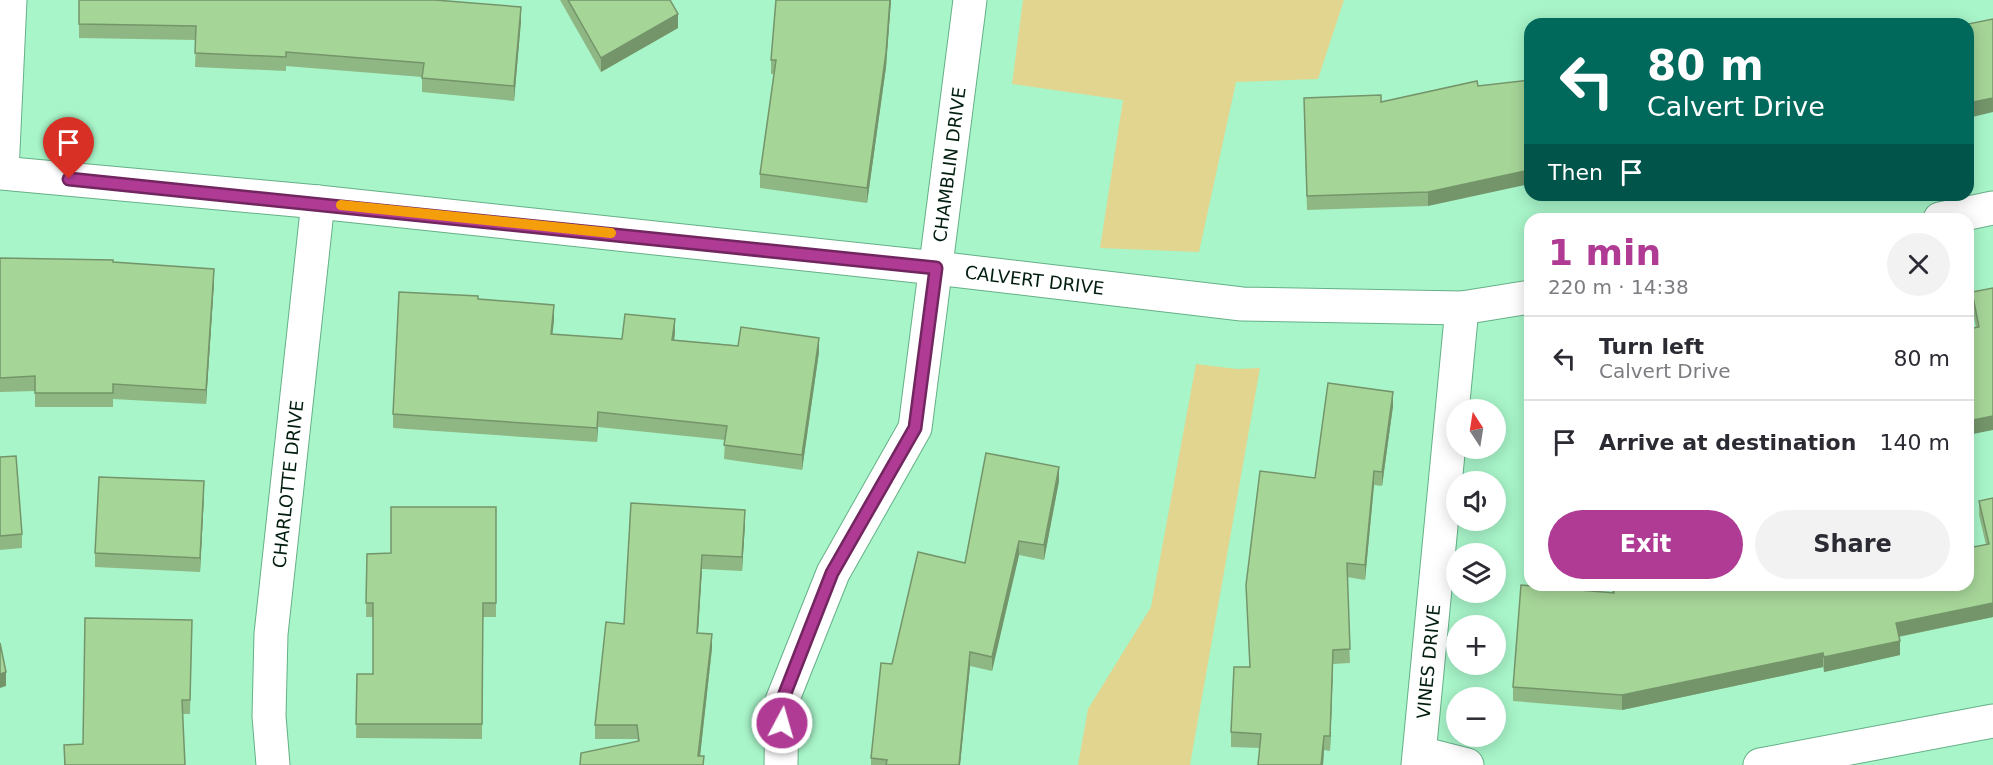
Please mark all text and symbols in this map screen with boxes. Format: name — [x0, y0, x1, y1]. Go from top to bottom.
text: 80 m — [1647, 41, 1764, 90]
icon: left — [1548, 42, 1626, 120]
street label: CHAMBLIN DRIVE — [928, 86, 969, 243]
text: Calvert Drive — [1647, 91, 1825, 122]
pin — [43, 117, 94, 179]
icon: arrive — [52, 126, 85, 159]
icon: arrive — [1615, 156, 1648, 189]
text: Then — [1548, 160, 1603, 185]
text: 1 min — [1548, 232, 1661, 273]
button: close — [1887, 233, 1950, 296]
street label: CALVERT DRIVE — [964, 261, 1105, 298]
text: 220 m · 14:38 — [1548, 275, 1689, 299]
text: Turn left — [1599, 334, 1704, 359]
icon: left — [1548, 342, 1581, 375]
text: 80 m — [1894, 346, 1950, 371]
text: Calvert Drive — [1599, 359, 1731, 383]
street label: CHARLOTTE DRIVE — [268, 399, 307, 569]
north arrow — [1446, 399, 1506, 459]
map controls — [1446, 399, 1506, 747]
icon: arrive — [1548, 426, 1581, 459]
text: Arrive at destination — [1599, 430, 1856, 455]
text: 140 m — [1880, 430, 1950, 455]
button: sound — [1446, 471, 1506, 531]
button: Exit — [1548, 510, 1743, 579]
button: Share — [1755, 510, 1950, 579]
button: layers — [1446, 543, 1506, 603]
street label: VINES DRIVE — [1412, 603, 1444, 720]
button: + — [1446, 615, 1506, 675]
button: − — [1446, 687, 1506, 747]
position arrow — [750, 691, 814, 755]

